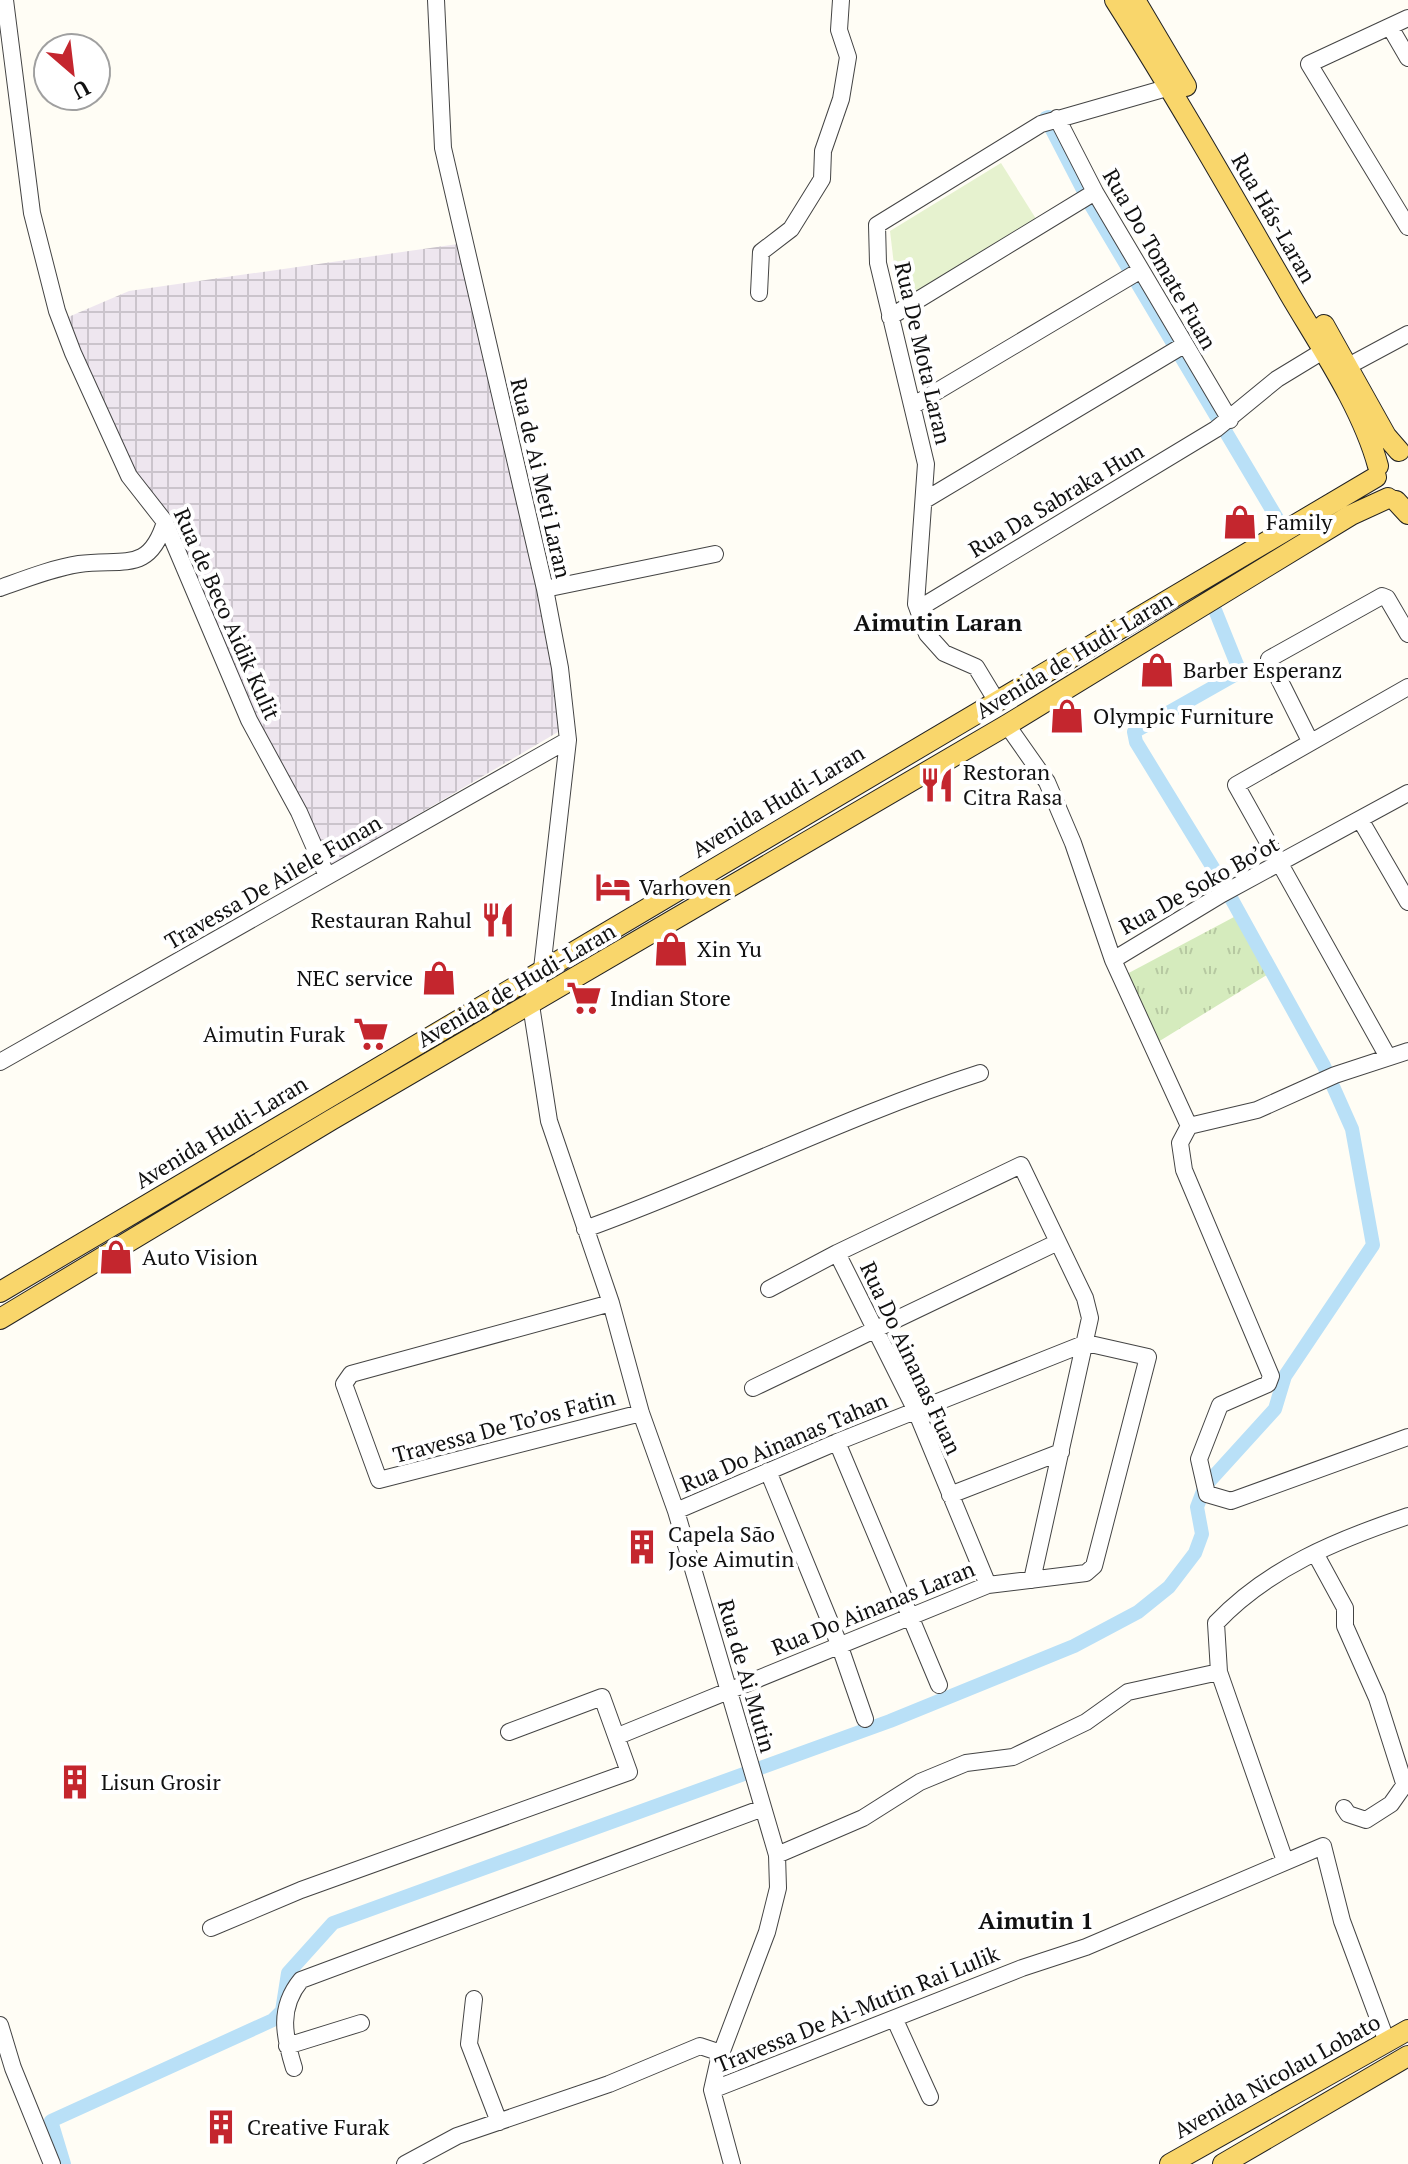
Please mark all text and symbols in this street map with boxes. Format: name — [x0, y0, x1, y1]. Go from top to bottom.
north arrow — [32, 32, 112, 112]
text: U — [68, 74, 95, 107]
street label: Rua Hás-Laran — [1226, 148, 1323, 288]
street label: Rua Do Tomate Fuan — [1097, 163, 1224, 354]
street label: Rua De Mota Laran — [888, 259, 959, 447]
street label: Rua de Ai Meti Laran — [504, 375, 579, 581]
street label: Rua Da Sabraka Hun — [963, 436, 1149, 563]
street label: Rua de Beco Aidik Kulit — [168, 503, 287, 724]
shop icon: Family — [1221, 503, 1259, 541]
place label: Family — [1266, 507, 1333, 536]
street label: Avenida de Hudi-Laran — [970, 584, 1178, 725]
district label: Aimutin Laran — [854, 606, 1023, 638]
shop icon: Barber Esperanz — [1138, 651, 1176, 689]
place label: Barber Esperanz — [1183, 655, 1342, 684]
shop icon: Olympic Furniture — [1048, 697, 1086, 735]
place label: Olympic Furniture — [1093, 701, 1274, 730]
street label: Avenida Hudi-Laran — [686, 738, 869, 864]
place label: Restoran Citra Rasa — [963, 757, 1063, 811]
restaurant icon: Restoran Citra Rasa — [918, 766, 956, 804]
street label: Travessa De Ailele Funan — [159, 808, 386, 956]
street label: Rua De Soko Bo’ot — [1114, 829, 1284, 940]
hotel icon: Varhoven — [594, 868, 632, 906]
place label: Varhoven — [639, 872, 731, 901]
restaurant icon: Restauran Rahul — [479, 901, 517, 939]
place label: Restauran Rahul — [311, 905, 472, 934]
street label: Avenida de Hudi-Laran — [411, 916, 620, 1053]
shop icon: Xin Yu — [652, 930, 690, 968]
place label: Xin Yu — [697, 934, 762, 963]
shop icon: NEC service — [420, 959, 458, 997]
place label: NEC service — [296, 963, 413, 992]
supermarket icon: Indian Store — [565, 979, 603, 1017]
place label: Indian Store — [610, 983, 731, 1012]
supermarket icon: Aimutin Furak — [352, 1015, 390, 1053]
place label: Aimutin Furak — [203, 1019, 346, 1048]
street label: Avenida Hudi-Laran — [129, 1069, 312, 1195]
shop icon: Auto Vision — [97, 1238, 135, 1276]
place label: Auto Vision — [142, 1242, 258, 1271]
street label: Rua Do Ainanas Fuan — [854, 1257, 969, 1459]
street label: Travessa De To’os Fatin — [390, 1382, 618, 1469]
street label: Rua Do Ainanas Tahan — [676, 1385, 892, 1498]
place label: Capela São Jose Aimutin — [668, 1519, 794, 1573]
building icon: Capela São Jose Aimutin — [623, 1528, 661, 1566]
street label: Rua Do Ainanas Laran — [767, 1554, 979, 1662]
street label: Rua de Ai Mutin — [712, 1596, 783, 1756]
building icon: Lisun Grosir — [56, 1763, 94, 1801]
place label: Lisun Grosir — [101, 1767, 221, 1796]
district label: Aimutin 1 — [978, 1904, 1094, 1936]
street label: Travessa De Ai-Mutin Rai Lulik — [711, 1938, 1004, 2079]
street label: Avenida Nicolau Lobato — [1168, 2007, 1385, 2144]
building icon: Creative Furak — [202, 2108, 240, 2146]
place label: Creative Furak — [247, 2112, 390, 2141]

